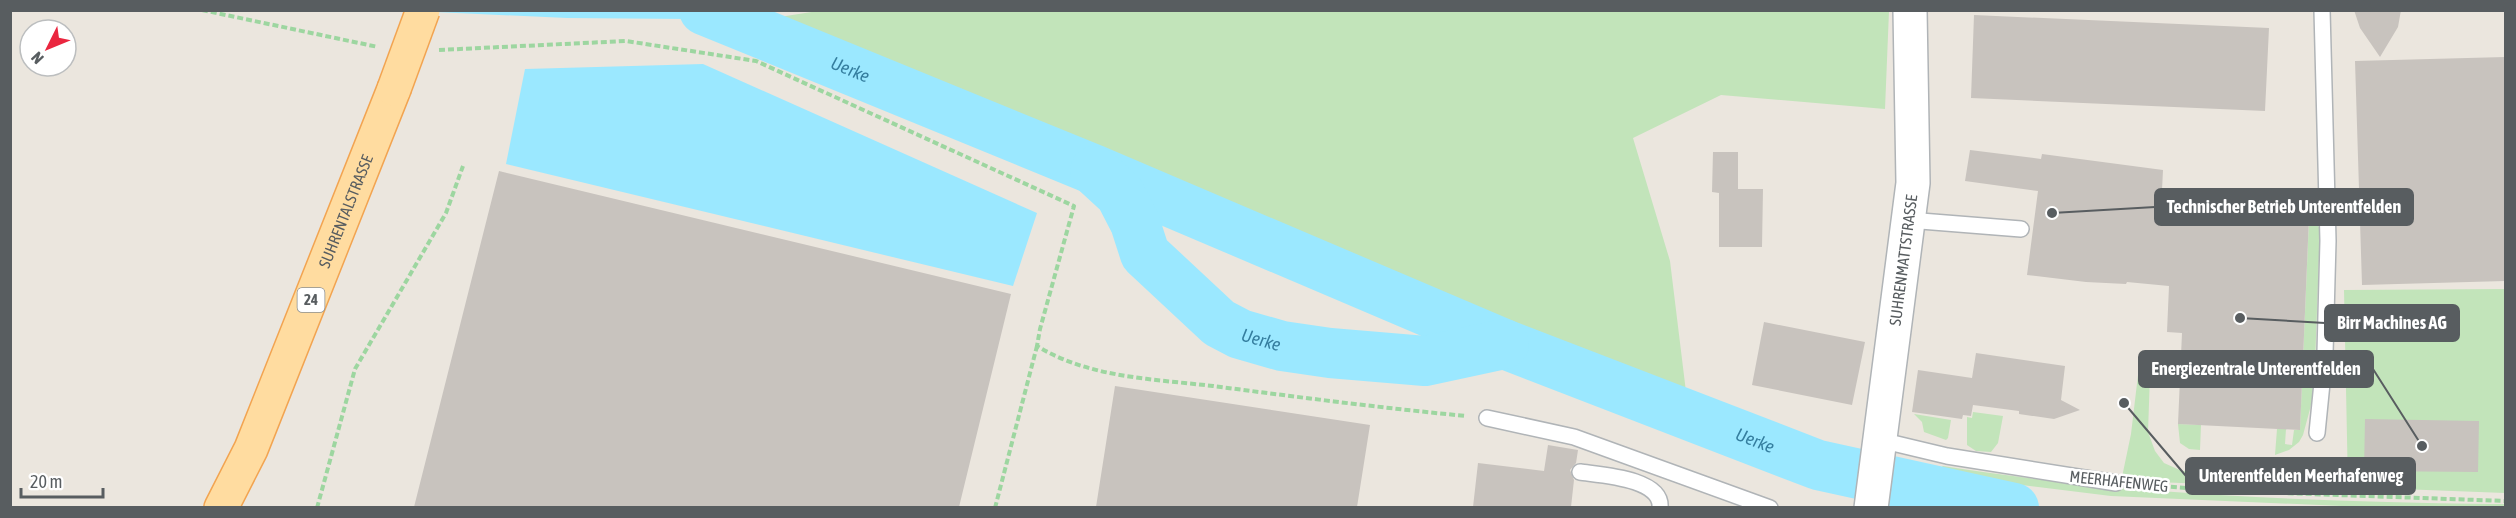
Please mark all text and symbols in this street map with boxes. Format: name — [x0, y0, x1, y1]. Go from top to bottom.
north arrow — [18, 18, 78, 78]
text: N — [27, 49, 47, 68]
water label: Uerke — [828, 52, 873, 87]
street label: SUHRENTALSTRASSE — [315, 152, 376, 270]
callout: Technischer Betrieb Unterentfelden — [2155, 189, 2413, 225]
street label: SUHRENMATTSTRASSE — [1886, 193, 1920, 327]
text: Technischer Betrieb Unterentfelden — [2167, 196, 2401, 217]
road number: 24 — [298, 288, 324, 312]
callout: Birr Machines AG — [2325, 305, 2459, 341]
text: Birr Machines AG — [2337, 312, 2447, 333]
water label: Uerke — [1239, 324, 1283, 355]
callout: Energiezentrale Unterentfelden — [2139, 351, 2373, 387]
text: Energiezentrale Unterentfelden — [2151, 358, 2361, 379]
water label: Uerke — [1733, 423, 1778, 457]
callout: Unterentfelden Meerhafenweg — [2186, 458, 2415, 494]
scale bar — [21, 461, 104, 499]
text: Unterentfelden Meerhafenweg — [2199, 465, 2404, 486]
street label: MEERHAFENWEG — [2069, 467, 2169, 495]
text: 20 m — [30, 471, 62, 492]

